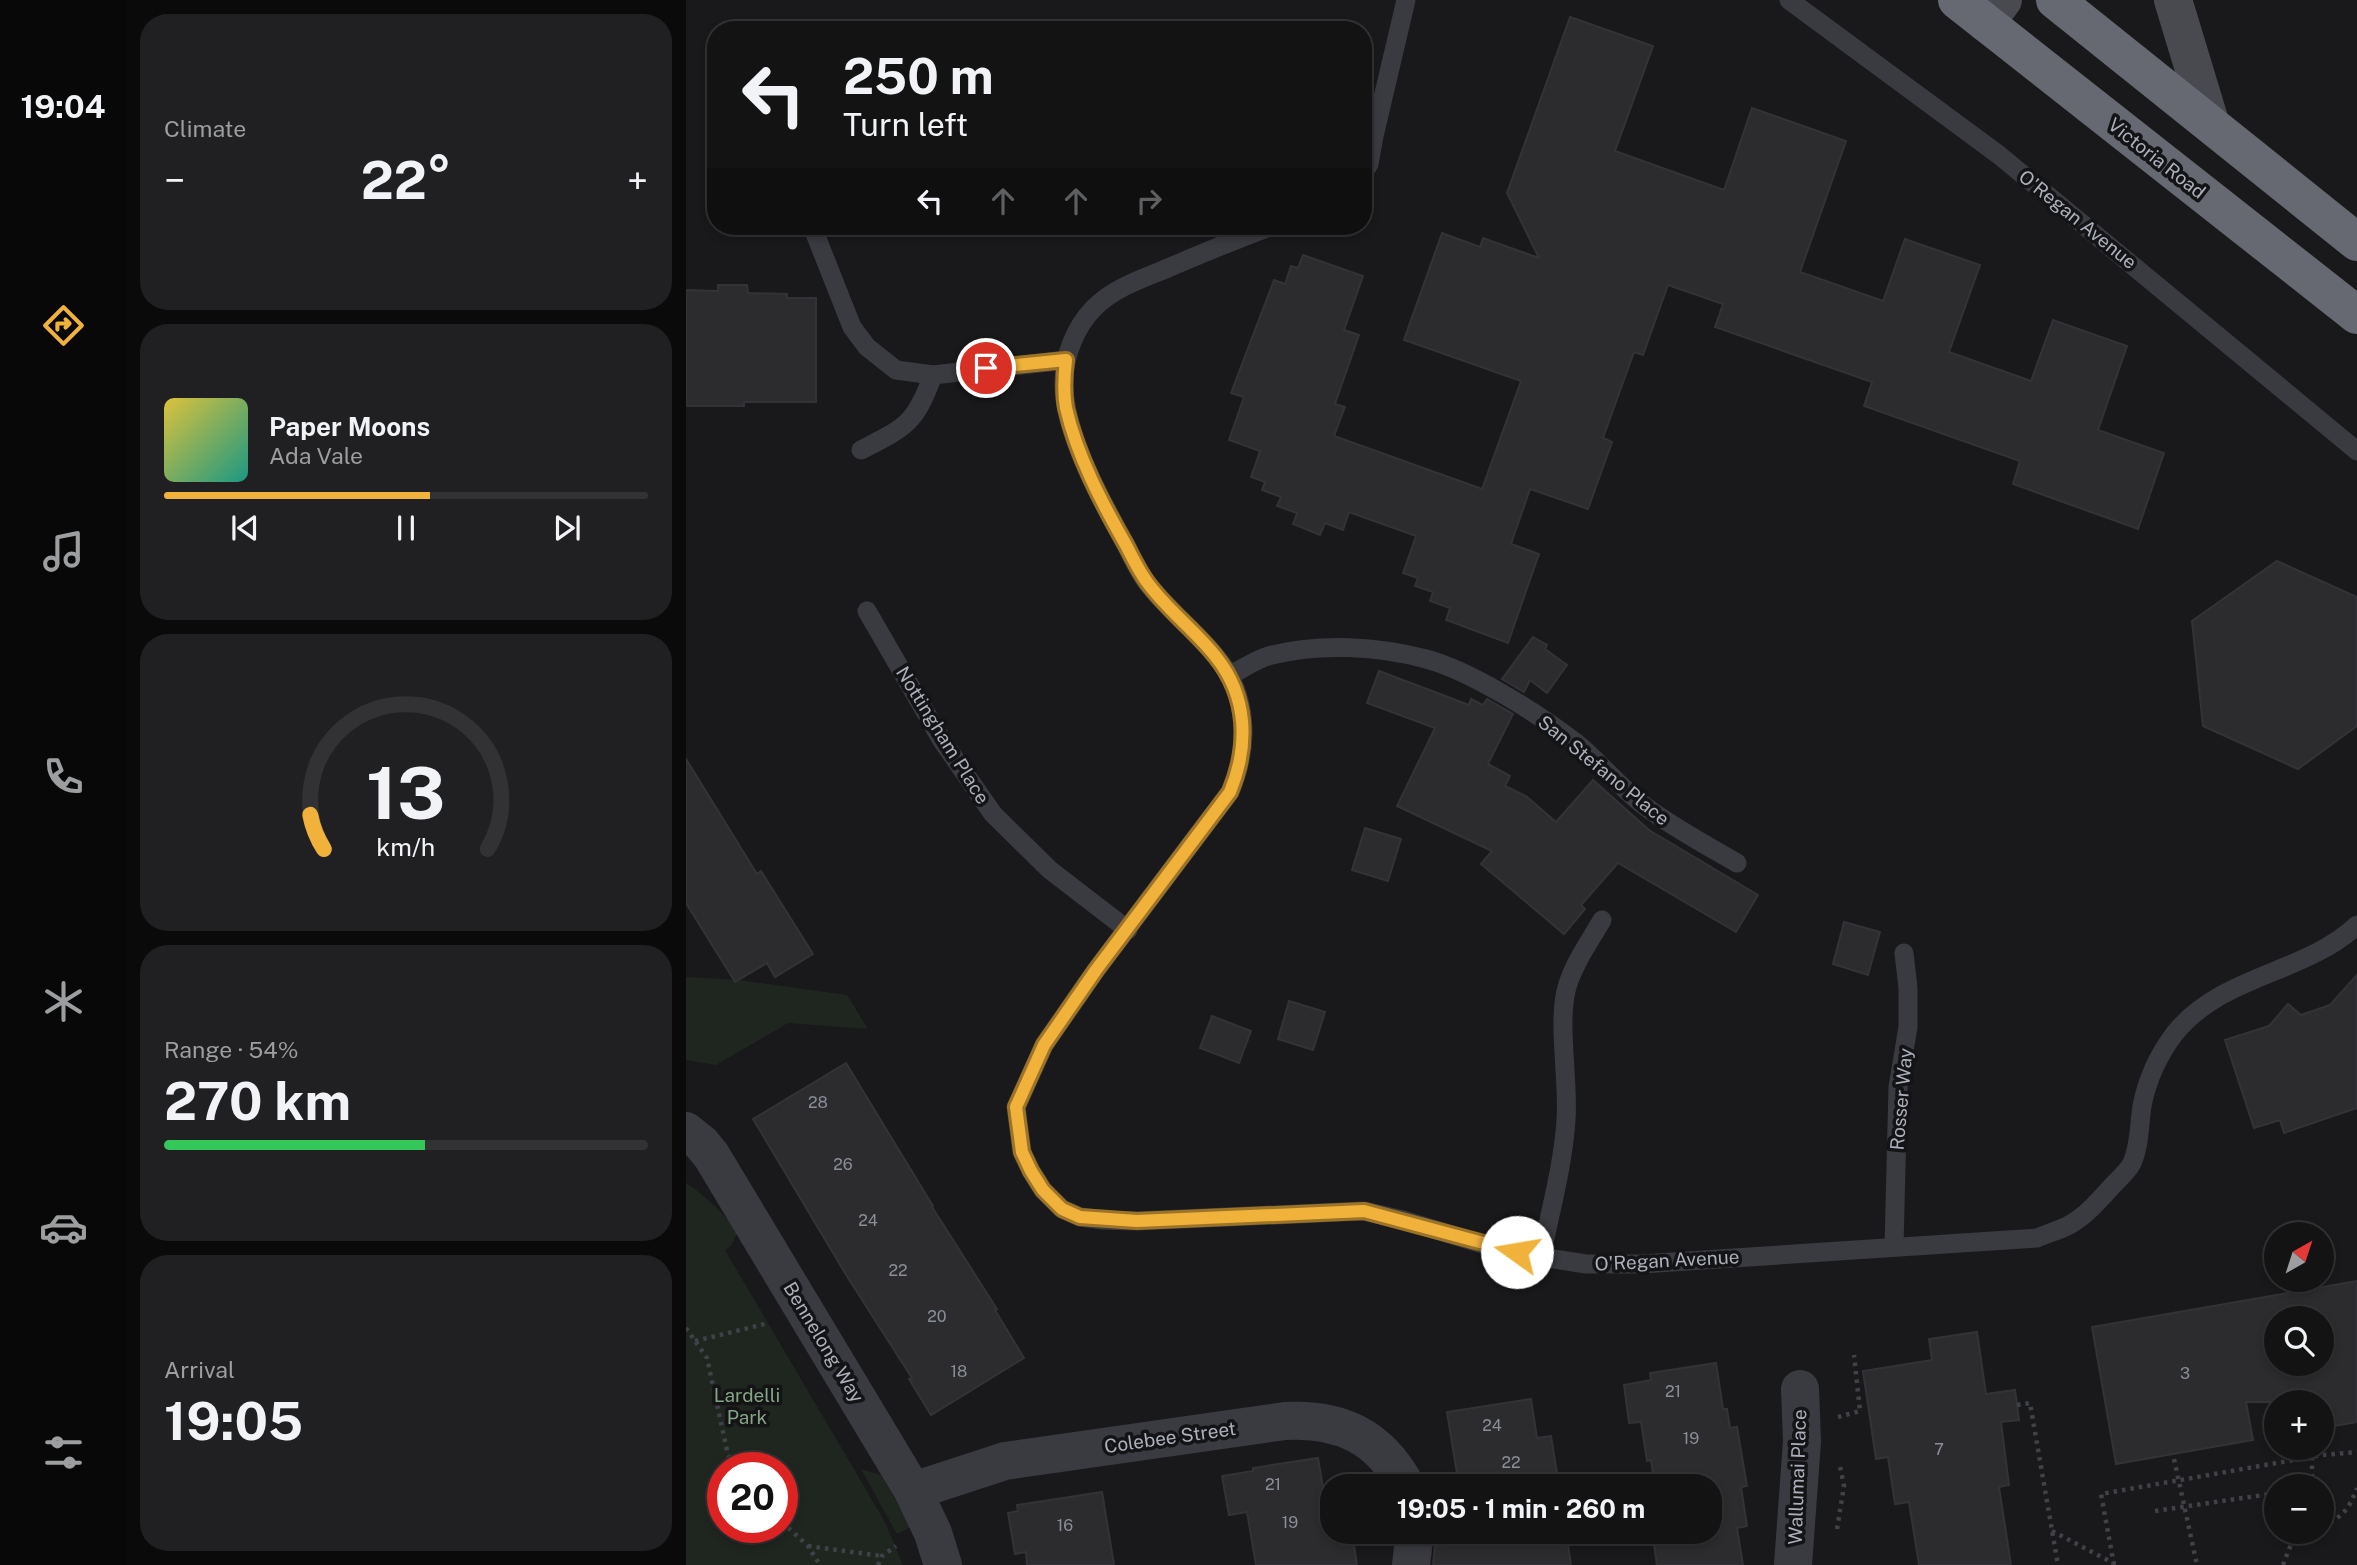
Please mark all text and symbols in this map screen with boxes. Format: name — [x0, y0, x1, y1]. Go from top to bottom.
text: 250 m — [843, 47, 994, 105]
icon: left — [728, 49, 819, 140]
text: 19:04 — [21, 88, 105, 125]
text: Turn left — [843, 106, 968, 143]
street label: Victoria Road — [2104, 113, 2210, 203]
text: Climate — [164, 115, 246, 142]
text: 22° — [361, 150, 451, 211]
text: − — [164, 158, 185, 203]
text: + — [627, 158, 648, 203]
street label: O'Regan Avenue — [2015, 165, 2141, 273]
icon: left — [911, 182, 949, 220]
icon: ahead — [984, 182, 1022, 220]
icon: ahead — [1057, 182, 1095, 220]
icon: right — [1130, 182, 1168, 220]
icon: directions — [39, 301, 88, 350]
pin — [956, 338, 1016, 398]
icon: arrive — [967, 349, 1005, 387]
text: Paper Moons — [269, 411, 430, 442]
text: Ada Vale — [269, 442, 363, 469]
icon: previous — [226, 509, 264, 547]
icon: pause — [387, 509, 425, 547]
icon: next — [548, 509, 586, 547]
icon: music — [39, 527, 88, 576]
street label: Nottingham Place — [892, 662, 994, 808]
street label: San Stefano Place — [1534, 710, 1674, 830]
text: 13 — [366, 750, 446, 835]
icon: phone — [39, 752, 88, 801]
text: km/h — [377, 831, 435, 861]
icon: climate — [39, 977, 88, 1026]
text: Range · 54% — [164, 1036, 298, 1063]
street label: Rosser Way — [1886, 1047, 1916, 1151]
text: 270 km — [164, 1071, 351, 1132]
house number: 28 — [808, 1093, 828, 1112]
house number: 26 — [833, 1155, 853, 1174]
icon: car — [39, 1203, 88, 1252]
house number: 24 — [858, 1211, 878, 1230]
position arrow — [1480, 1215, 1554, 1289]
north arrow — [2264, 1222, 2334, 1292]
map controls — [2264, 1222, 2334, 1544]
street label: O'Regan Avenue — [1594, 1245, 1740, 1275]
house number: 22 — [888, 1261, 908, 1280]
street label: Bennelong Way — [779, 1278, 869, 1406]
button: search — [2264, 1306, 2334, 1376]
house number: 20 — [927, 1307, 947, 1326]
text: Arrival — [164, 1356, 235, 1383]
house number: 18 — [951, 1362, 967, 1381]
house number: 3 — [2180, 1364, 2190, 1383]
house number: 21 — [1665, 1382, 1681, 1401]
park label: Lardelli Park — [714, 1384, 780, 1428]
button: + — [2264, 1390, 2334, 1460]
text: 19:05 — [164, 1391, 303, 1452]
street label: Wallumai Place — [1784, 1409, 1810, 1545]
house number: 24 — [1482, 1416, 1502, 1435]
street label: Colebee Street — [1103, 1417, 1237, 1457]
icon: filters — [39, 1428, 88, 1477]
house number: 19 — [1683, 1429, 1699, 1448]
house number: 7 — [1934, 1440, 1944, 1459]
speed limit sign: 20 — [707, 1452, 798, 1543]
house number: 22 — [1501, 1453, 1521, 1472]
button: − — [2264, 1474, 2334, 1544]
house number: 21 — [1265, 1475, 1281, 1494]
text: 19:05 · 1 min · 260 m — [1397, 1493, 1645, 1524]
house number: 19 — [1282, 1513, 1298, 1532]
house number: 16 — [1057, 1516, 1073, 1535]

